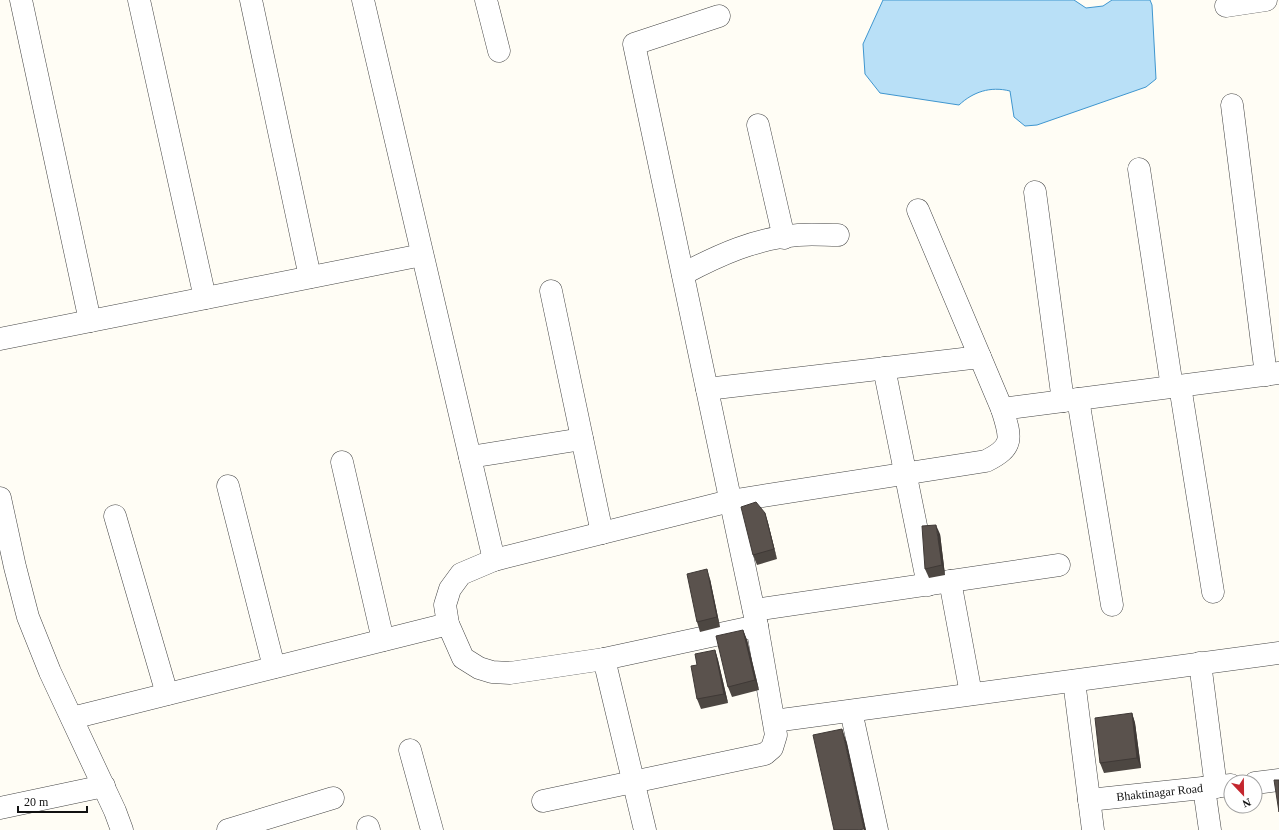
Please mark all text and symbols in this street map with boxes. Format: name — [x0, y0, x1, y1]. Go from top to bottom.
north arrow — [1223, 774, 1263, 814]
street label: Bhaktinagar Road — [1116, 781, 1204, 804]
scale bar — [18, 788, 87, 814]
text: 20 m — [24, 795, 49, 809]
text: N — [1241, 796, 1253, 810]

